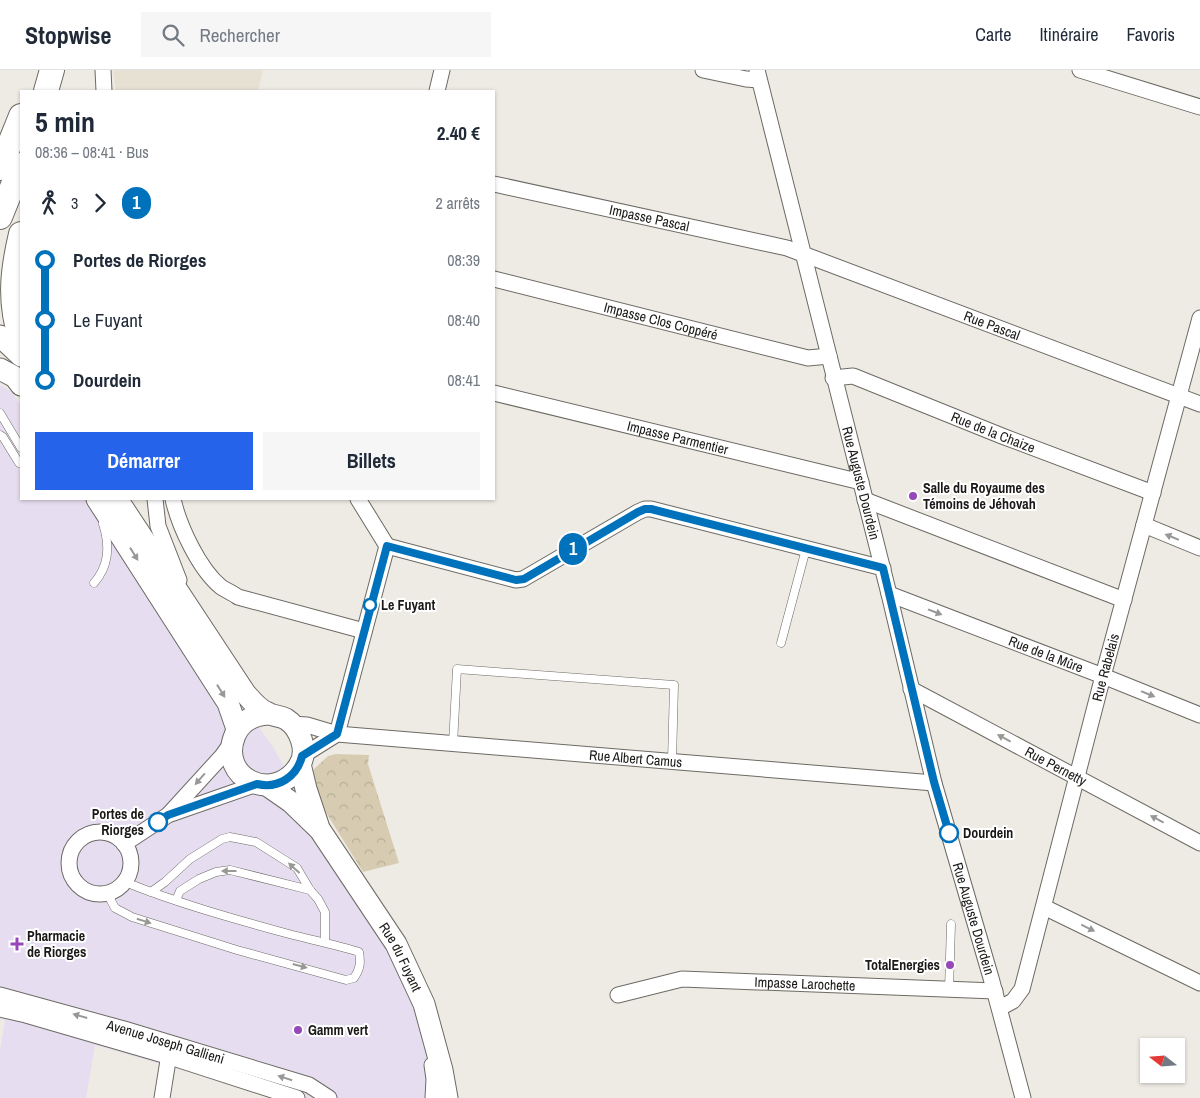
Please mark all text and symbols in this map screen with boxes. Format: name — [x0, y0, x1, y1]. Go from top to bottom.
search box — [141, 12, 491, 57]
text: Stopwise — [25, 19, 111, 51]
icon: search — [159, 21, 187, 49]
text: Rechercher — [199, 22, 280, 48]
text: Carte — [975, 22, 1011, 47]
text: Itinéraire — [1039, 22, 1099, 47]
text: Favoris — [1127, 22, 1175, 47]
text: 5 min — [35, 103, 95, 141]
text: 2.40 € — [437, 120, 480, 146]
text: 08:36 – 08:41 · Bus — [35, 141, 149, 163]
icon: walk — [35, 189, 63, 217]
icon: forward — [86, 189, 114, 217]
text: 1 — [132, 190, 141, 215]
text: 3 — [71, 192, 78, 214]
text: 2 arrêts — [436, 192, 480, 214]
street label: Impasse Pascal — [608, 200, 691, 235]
text: Portes de Riorges — [73, 247, 206, 273]
text: 08:39 — [447, 249, 480, 271]
street label: Impasse Clos Coppéré — [602, 298, 720, 344]
text: Le Fuyant — [73, 307, 142, 333]
street label: Rue Pascal — [961, 307, 1023, 344]
text: 08:40 — [447, 309, 480, 331]
text: Dourdein — [73, 367, 141, 393]
text: 08:41 — [447, 369, 480, 391]
street label: Rue de la Chaize — [948, 407, 1038, 457]
street label: Impasse Parmentier — [625, 417, 730, 459]
street label: Rue Auguste Dourdein — [838, 425, 884, 542]
button: Démarrer — [35, 432, 253, 490]
button: Billets — [263, 432, 480, 490]
place label: Salle du Royaume des Témoins de Jéhovah — [923, 479, 1045, 513]
marker: Salle du Royaume des Témoins de Jéhovah — [907, 490, 919, 502]
one-way arrow — [1165, 532, 1179, 540]
line badge: 1 — [557, 533, 589, 565]
text: 1 — [569, 536, 577, 561]
one-way arrow — [129, 547, 139, 561]
place label: Le Fuyant — [381, 596, 435, 614]
marker: Le Fuyant — [363, 598, 377, 612]
one-way arrow — [928, 608, 943, 616]
street label: Rue Rabelais — [1088, 631, 1123, 703]
street label: Rue de la Mûre — [1006, 632, 1086, 677]
one-way arrow — [216, 684, 226, 698]
one-way arrow — [1141, 690, 1155, 698]
one-way arrow — [996, 734, 1011, 742]
street label: Rue Pernetty — [1022, 742, 1090, 790]
street label: Rue Albert Camus — [588, 746, 683, 771]
one-way arrow — [195, 773, 206, 786]
place label: Portes de Riorges — [92, 805, 144, 839]
marker: Portes de Riorges — [148, 812, 168, 832]
one-way arrow — [1150, 815, 1164, 824]
marker: Dourdein — [939, 823, 959, 843]
place label: Dourdein — [963, 824, 1013, 842]
street label: Rue Auguste Dourdein — [949, 860, 999, 977]
one-way arrow — [288, 862, 300, 874]
one-way arrow — [221, 867, 237, 875]
one-way arrow — [137, 917, 152, 925]
street label: Rue du Fuyant — [375, 919, 426, 994]
one-way arrow — [1080, 924, 1095, 933]
place label: Pharmacie de Riorges — [27, 927, 86, 961]
marker: Pharmacie de Riorges — [11, 938, 23, 950]
place label: TotalEnergies — [865, 956, 940, 974]
marker: TotalEnergies — [944, 959, 956, 971]
one-way arrow — [293, 963, 308, 971]
street label: Impasse Larochette — [754, 973, 856, 995]
one-way arrow — [72, 1012, 87, 1020]
street label: Avenue Joseph Gallieni — [104, 1015, 226, 1068]
place label: Gamm vert — [308, 1021, 368, 1039]
marker: Gamm vert — [292, 1024, 304, 1036]
north arrow — [1140, 1038, 1185, 1082]
map controls — [1140, 1038, 1185, 1083]
one-way arrow — [278, 1074, 293, 1082]

